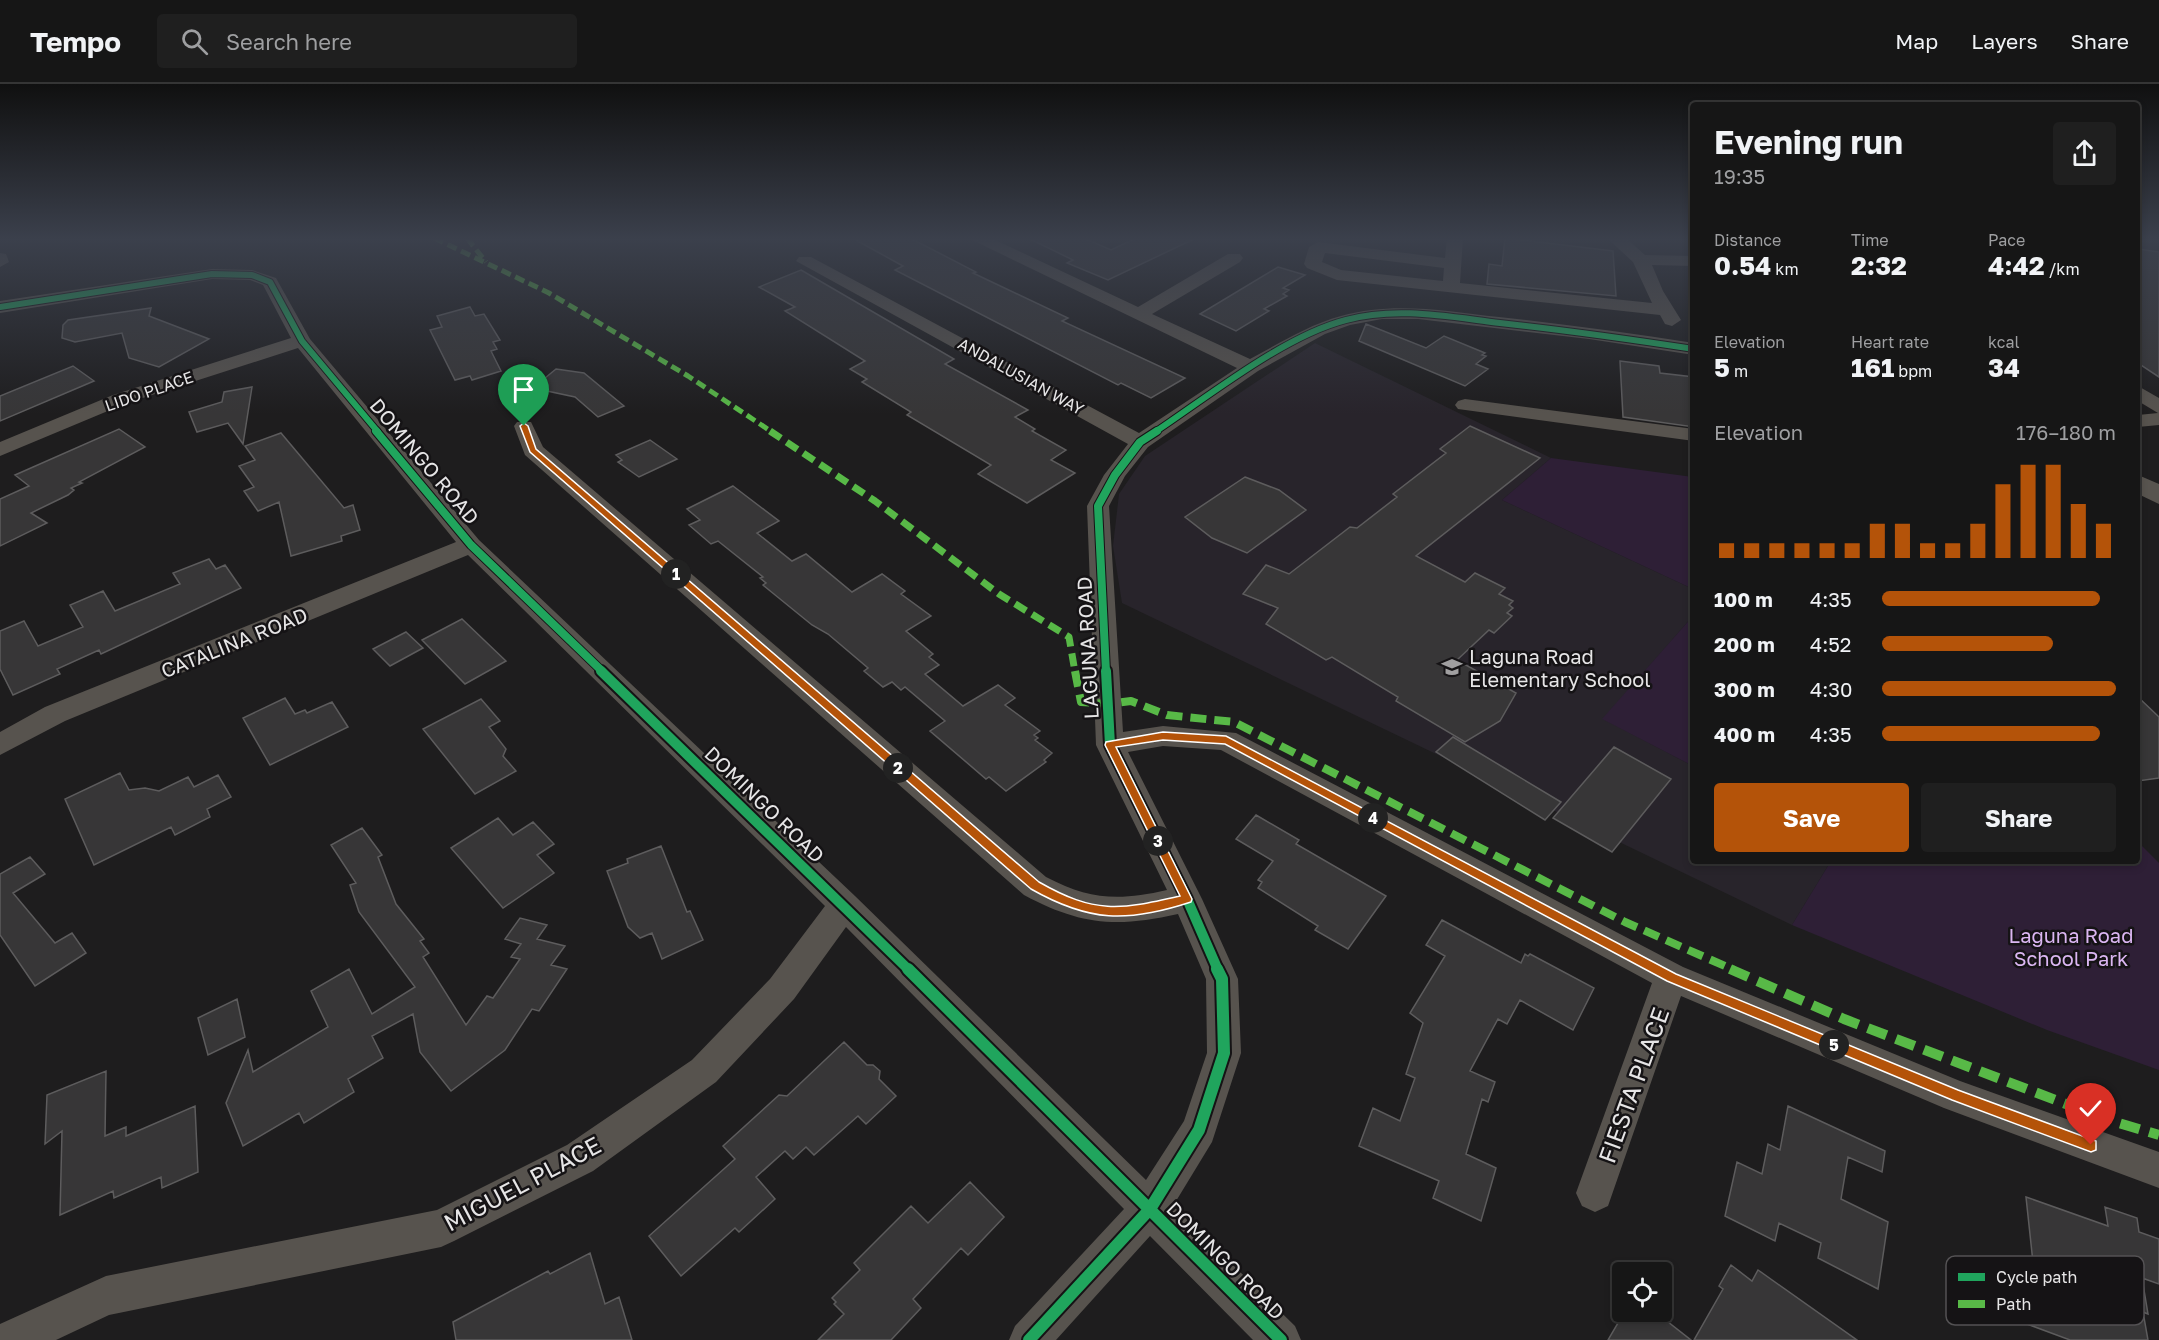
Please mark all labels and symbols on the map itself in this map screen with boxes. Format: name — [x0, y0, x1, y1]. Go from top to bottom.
street label: ANDALUSIAN WAY — [955, 333, 1088, 419]
pin — [498, 364, 549, 426]
street label: LIDO PLACE — [102, 367, 196, 415]
street label: DOMINGO ROAD — [365, 393, 485, 529]
pin: 1 — [661, 559, 691, 589]
street label: LAGUNA ROAD — [1071, 576, 1103, 720]
street label: CATALINA ROAD — [157, 602, 311, 682]
place label: Laguna Road Elementary School — [1469, 644, 1651, 691]
school or university icon: Laguna Road Elementary School — [1440, 655, 1464, 679]
street label: DOMINGO ROAD — [700, 741, 830, 867]
pin: 2 — [883, 753, 913, 783]
pin: 4 — [1358, 803, 1388, 833]
pin: 3 — [1143, 826, 1173, 856]
park label: Laguna Road School Park — [2009, 923, 2133, 970]
street label: FIESTA PLACE — [1591, 1003, 1675, 1167]
pin: 5 — [1819, 1030, 1849, 1060]
pin — [2065, 1083, 2116, 1145]
street label: MIGUEL PLACE — [439, 1129, 605, 1237]
street label: DOMINGO ROAD — [1162, 1196, 1290, 1324]
legend — [1946, 1256, 2144, 1325]
text: Cycle path — [1996, 1267, 2077, 1287]
text: Path — [1996, 1294, 2031, 1314]

